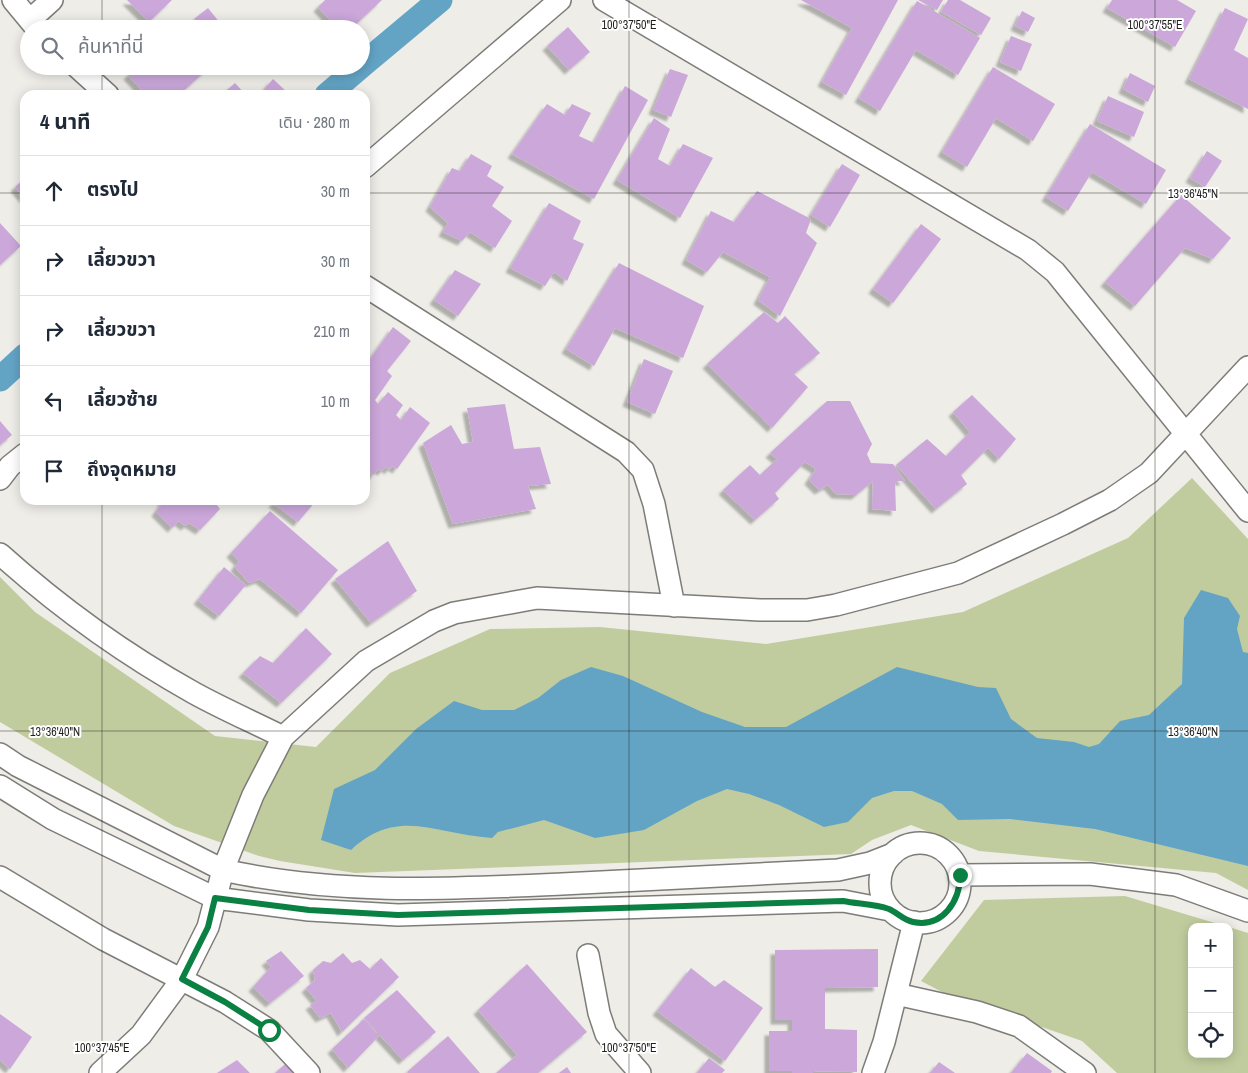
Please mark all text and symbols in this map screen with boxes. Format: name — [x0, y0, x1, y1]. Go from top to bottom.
text: 100°37'50"E — [601, 17, 657, 33]
text: 100°37'55"E — [1127, 17, 1183, 33]
search box — [20, 20, 370, 75]
text: ค้นหาที่นี่ — [78, 33, 143, 59]
icon: search — [38, 34, 66, 62]
text: 4 นาที — [40, 107, 91, 136]
text: เดิน · 280 m — [278, 111, 350, 133]
text: ตรงไป — [87, 176, 139, 202]
icon: ahead — [40, 177, 68, 205]
text: 30 m — [321, 180, 350, 202]
text: 13°36'45"N — [1168, 186, 1218, 202]
text: เลี้ยวขวา — [87, 246, 156, 272]
icon: right — [40, 247, 68, 275]
text: 30 m — [321, 250, 350, 272]
text: เลี้ยวขวา — [87, 316, 156, 342]
icon: right — [40, 317, 68, 345]
text: 210 m — [314, 320, 350, 342]
text: เลี้ยวซ้าย — [87, 386, 158, 412]
icon: left — [40, 387, 68, 415]
text: 10 m — [321, 390, 350, 412]
text: ถึงจุดหมาย — [87, 456, 177, 482]
icon: arrive — [40, 457, 68, 485]
text: 13°36'40"N — [30, 724, 80, 740]
text: 13°36'40"N — [1168, 724, 1218, 740]
route end — [949, 864, 972, 887]
map controls — [1188, 923, 1233, 1058]
button: + — [1188, 923, 1233, 968]
button: − — [1188, 968, 1233, 1013]
button: locate — [1188, 1013, 1233, 1058]
route start — [258, 1019, 281, 1042]
text: 100°37'45"E — [74, 1040, 130, 1056]
text: 100°37'50"E — [601, 1040, 657, 1056]

